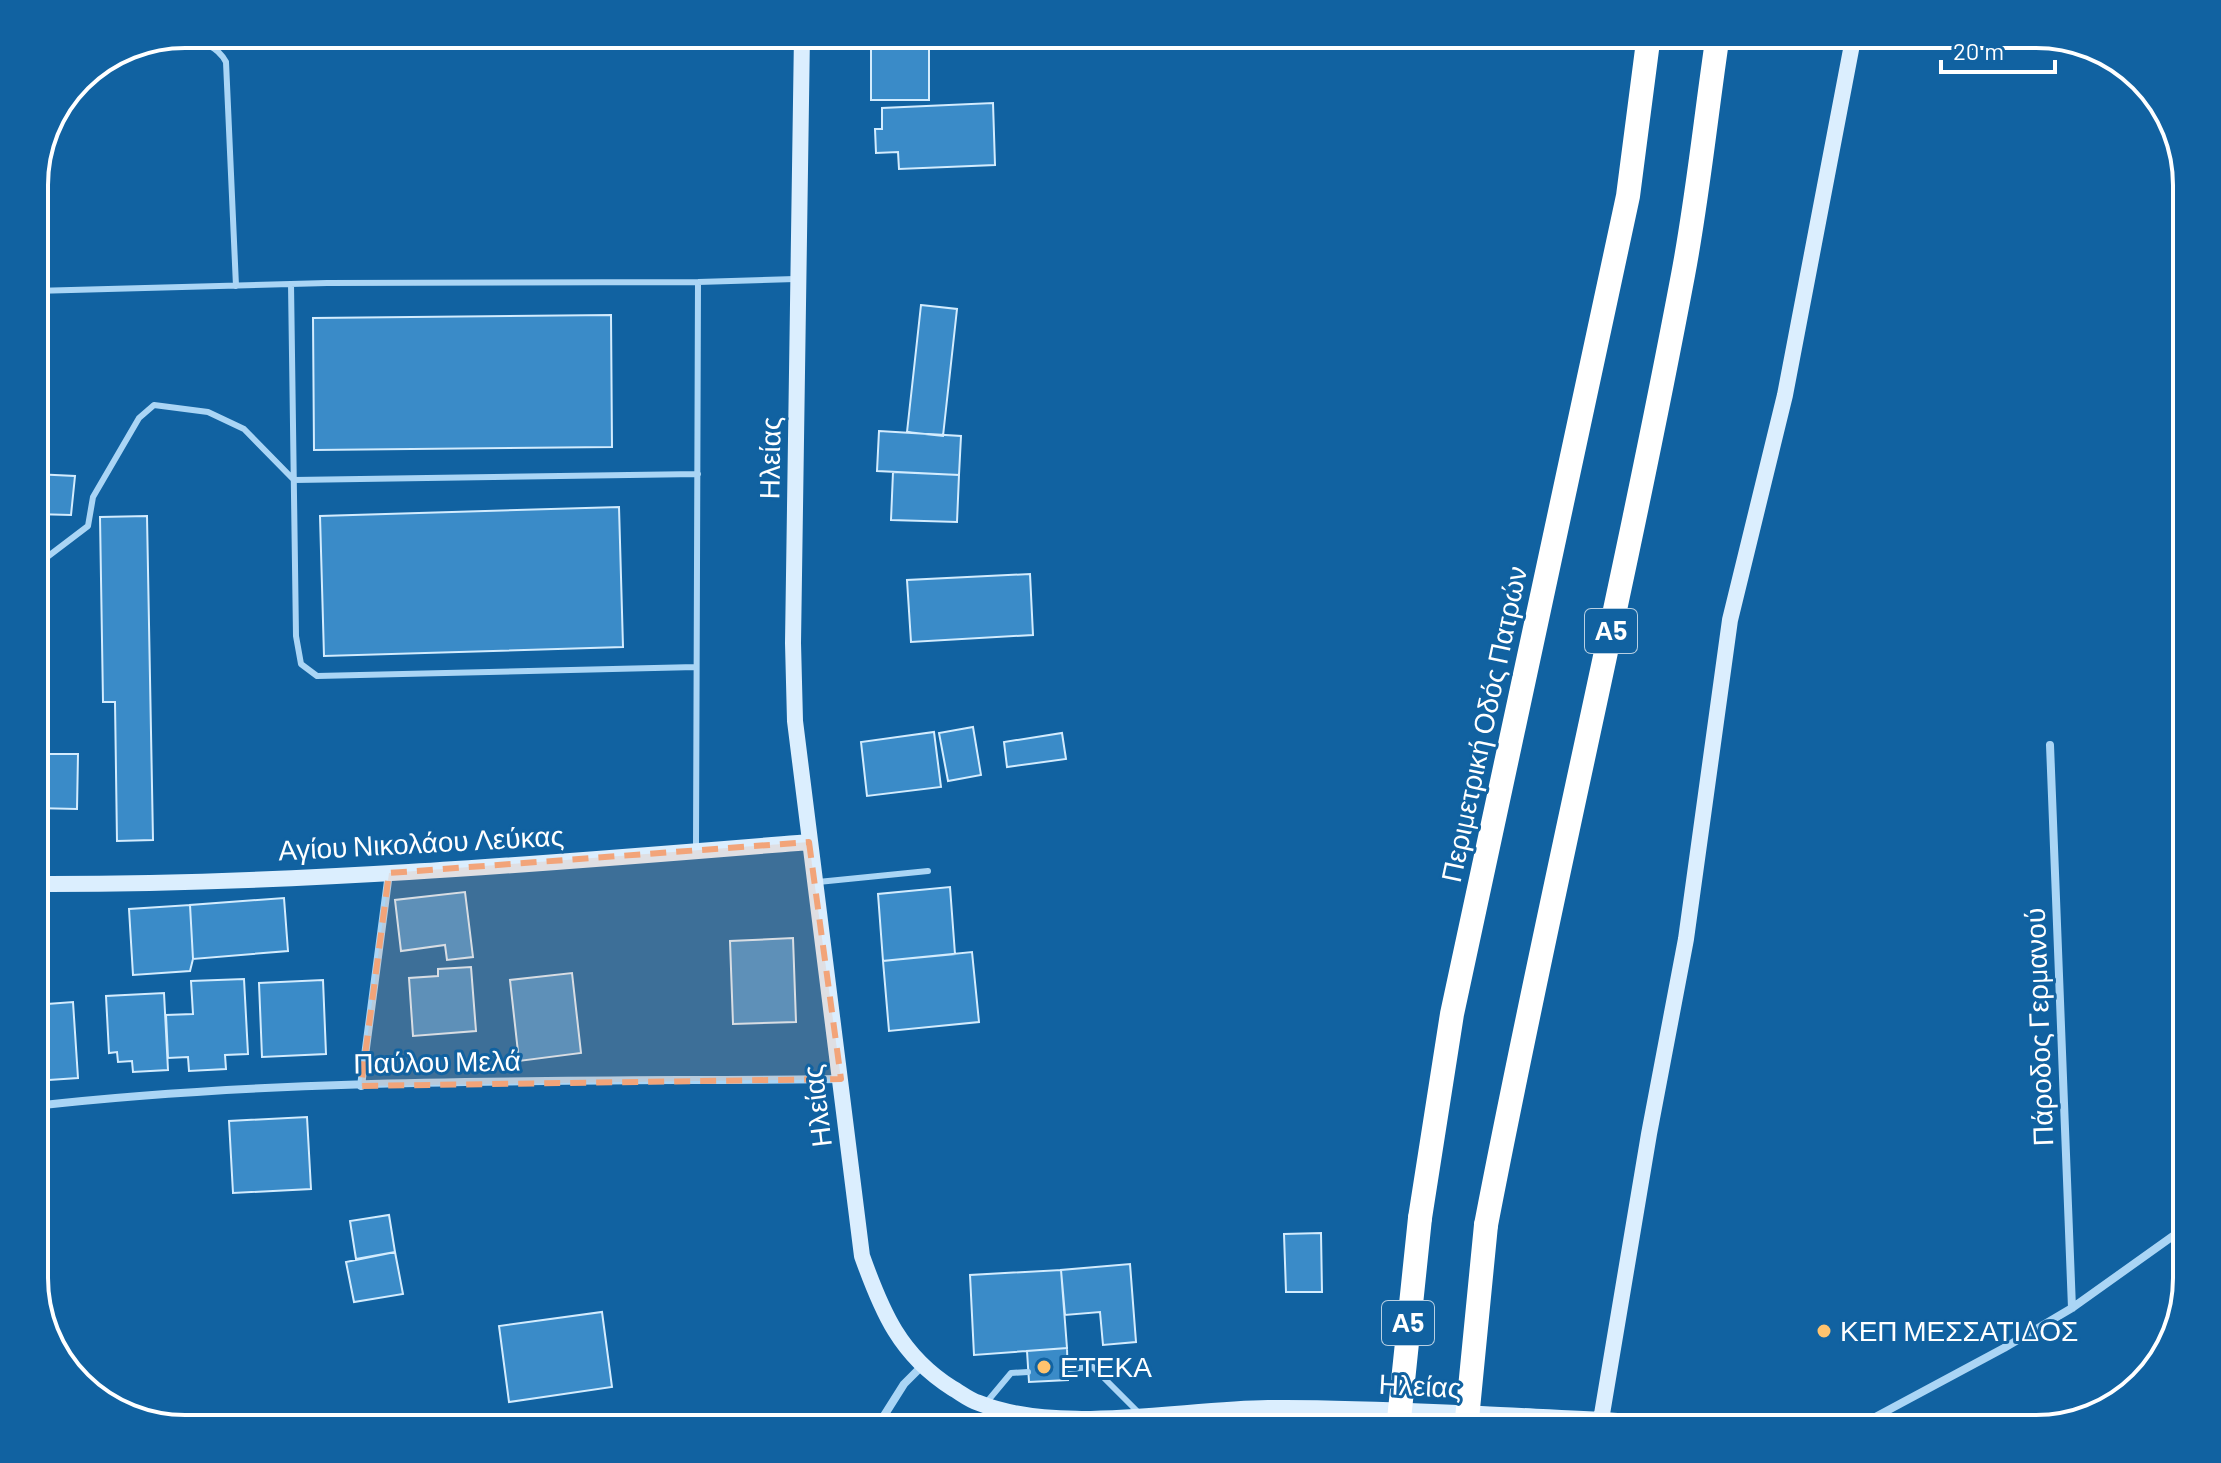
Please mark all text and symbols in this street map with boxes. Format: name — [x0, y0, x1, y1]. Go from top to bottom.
scale bar — [1941, 24, 2055, 74]
text: 20 m — [1953, 36, 2004, 65]
street label: Ηλείας — [751, 416, 787, 500]
street label: Περιμετρική Οδός Πατρών — [1433, 563, 1533, 885]
road number: Α5 — [1585, 609, 1637, 653]
street label: Αγίου Νικολάου Λεύκας — [277, 818, 565, 866]
street label: Πάροδος Γερμανού — [2017, 907, 2059, 1147]
street label: Παύλου Μελά — [353, 1043, 521, 1079]
street label: Ηλείας — [794, 1063, 838, 1149]
road number: Α5 — [1382, 1301, 1434, 1345]
place label: ΚΕΠ ΜΕΣΣΑΤΙΔΟΣ — [1840, 1313, 2078, 1347]
marker: ΚΕΠ ΜΕΣΣΑΤΙΔΟΣ — [1815, 1322, 1833, 1340]
place label: ΕΤΕΚΑ — [1060, 1349, 1152, 1383]
marker: ΕΤΕΚΑ — [1035, 1358, 1053, 1376]
street label: Ηλείας — [1378, 1366, 1462, 1404]

